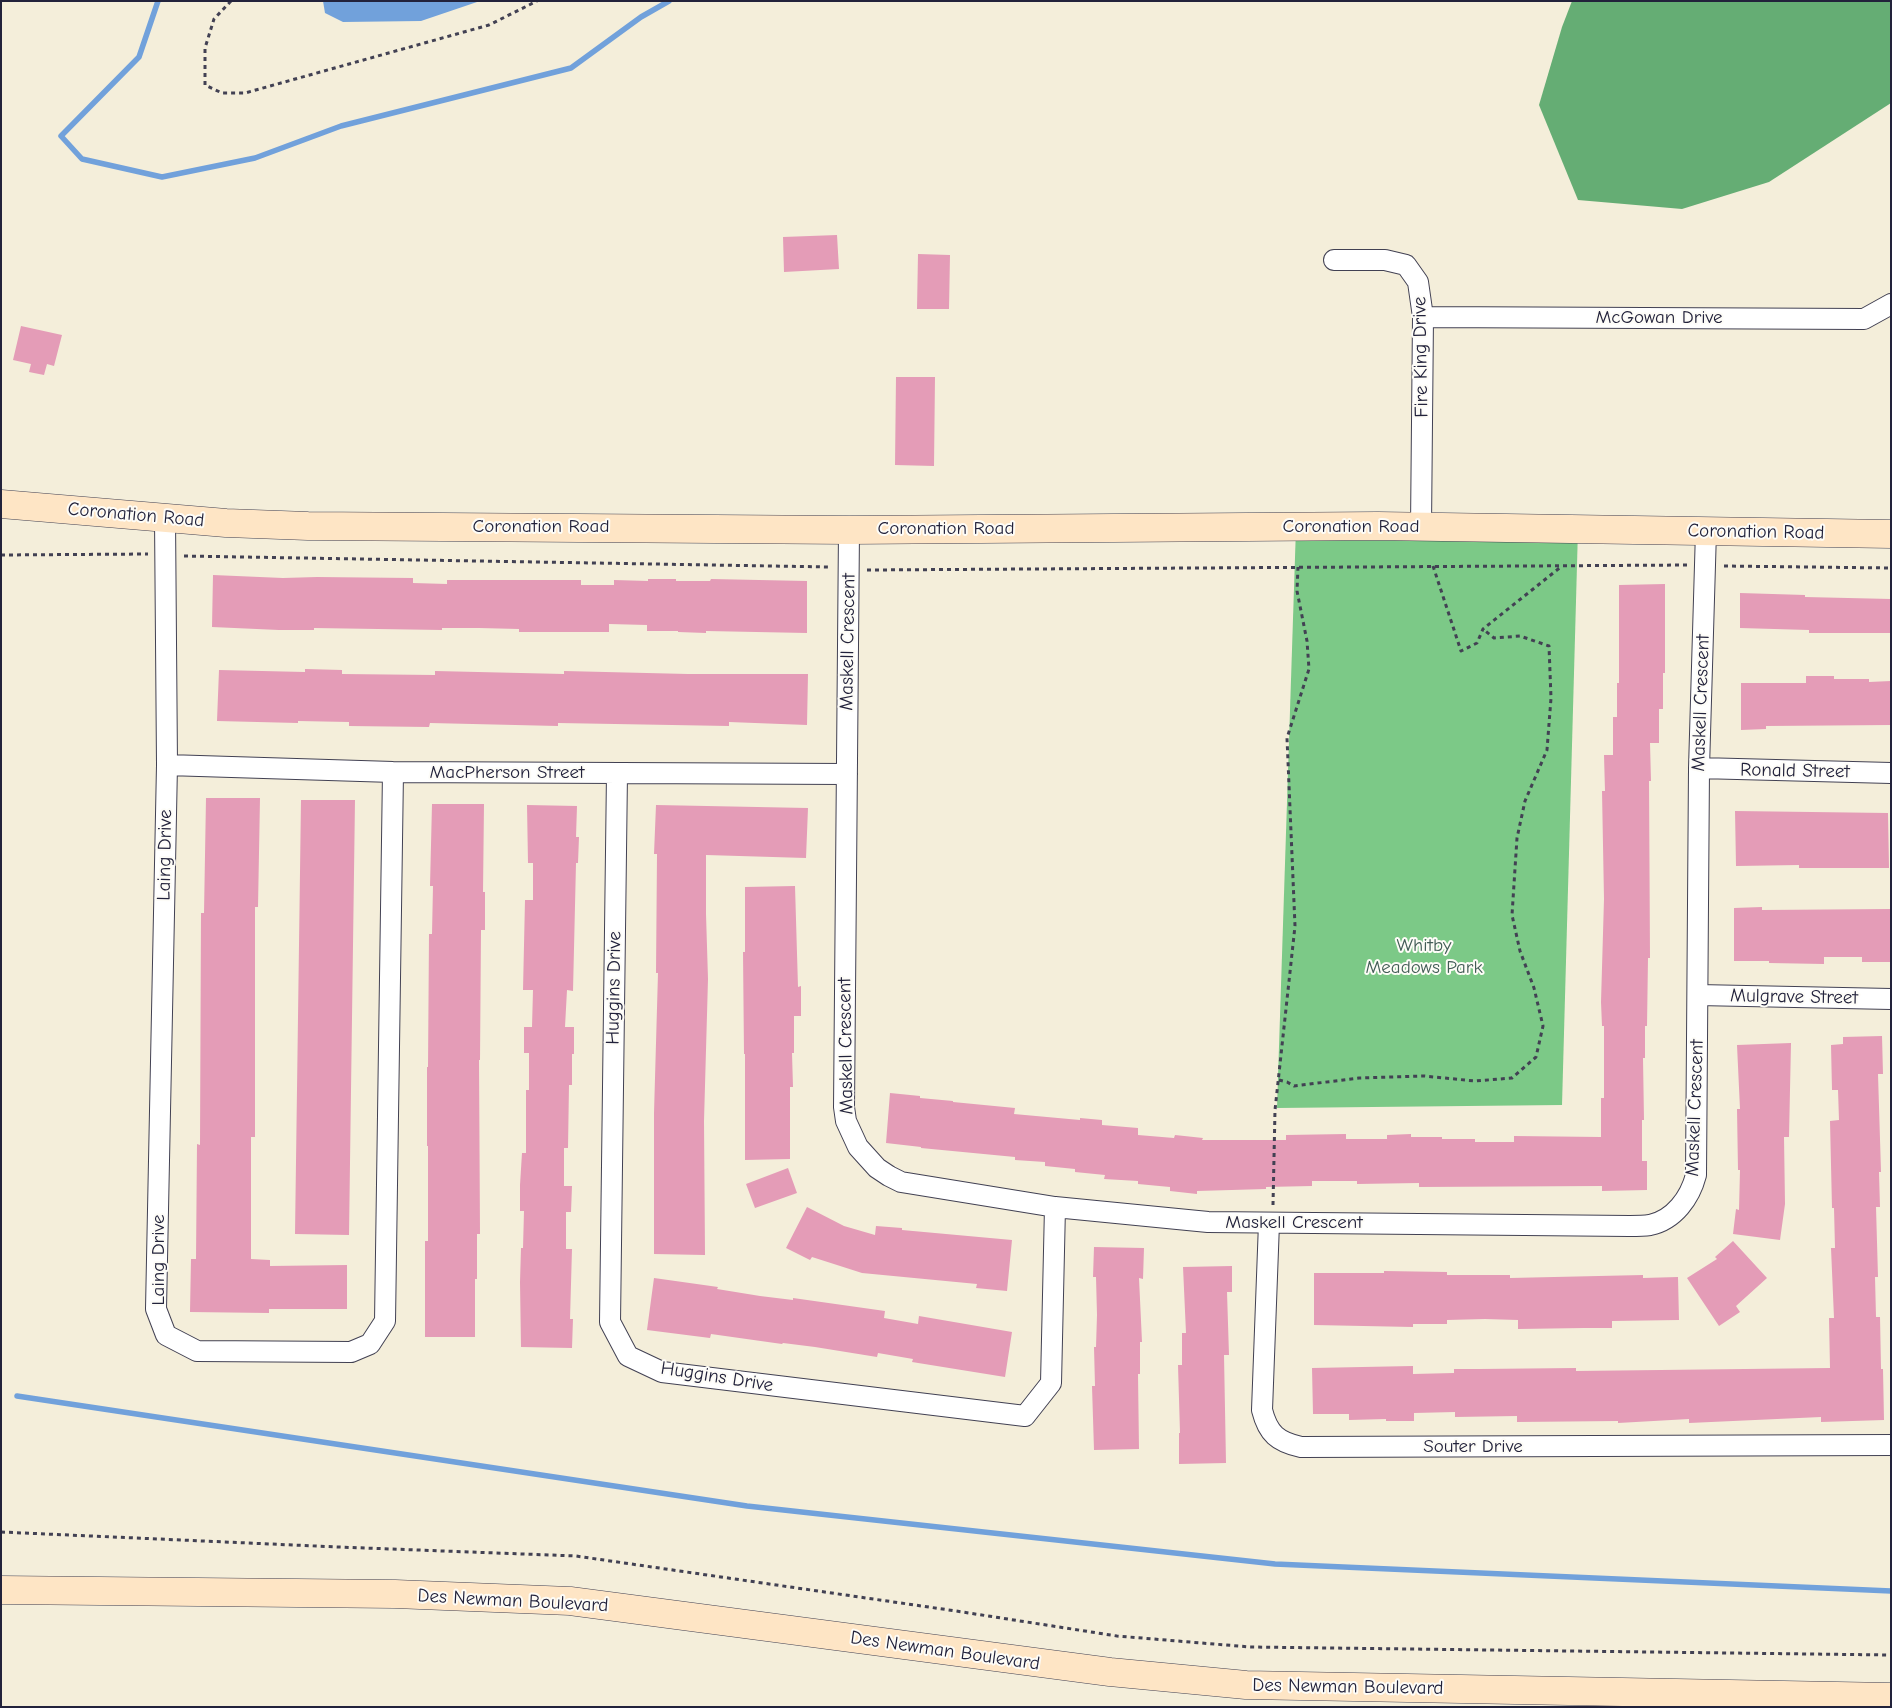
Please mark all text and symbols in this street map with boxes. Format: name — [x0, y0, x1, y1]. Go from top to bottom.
street label: Fire King Drive — [1409, 296, 1433, 418]
street label: McGowan Drive — [1595, 307, 1723, 329]
street label: Coronation Road — [67, 498, 205, 532]
street label: Coronation Road — [473, 516, 609, 538]
street label: Coronation Road — [1283, 516, 1419, 538]
street label: Coronation Road — [878, 518, 1014, 540]
street label: Coronation Road — [1687, 519, 1825, 545]
street label: Maskell Crescent — [835, 573, 861, 711]
street label: Maskell Crescent — [1687, 634, 1715, 772]
street label: Ronald Street — [1740, 759, 1850, 783]
street label: MacPherson Street — [429, 762, 585, 784]
street label: Laing Drive — [153, 809, 177, 901]
street label: Huggins Drive — [602, 931, 626, 1045]
park label: Whitby Meadows Park — [1365, 935, 1483, 979]
street label: Maskell Crescent — [833, 977, 859, 1115]
street label: Mulgrave Street — [1730, 984, 1858, 1010]
street label: Maskell Crescent — [1681, 1039, 1709, 1177]
street label: Maskell Crescent — [1225, 1212, 1363, 1234]
street label: Laing Drive — [148, 1214, 170, 1306]
street label: Huggins Drive — [659, 1357, 775, 1397]
street label: Souter Drive — [1423, 1436, 1523, 1458]
street label: Des Newman Boulevard — [417, 1585, 609, 1617]
street label: Des Newman Boulevard — [849, 1626, 1041, 1676]
street label: Des Newman Boulevard — [1252, 1674, 1444, 1700]

